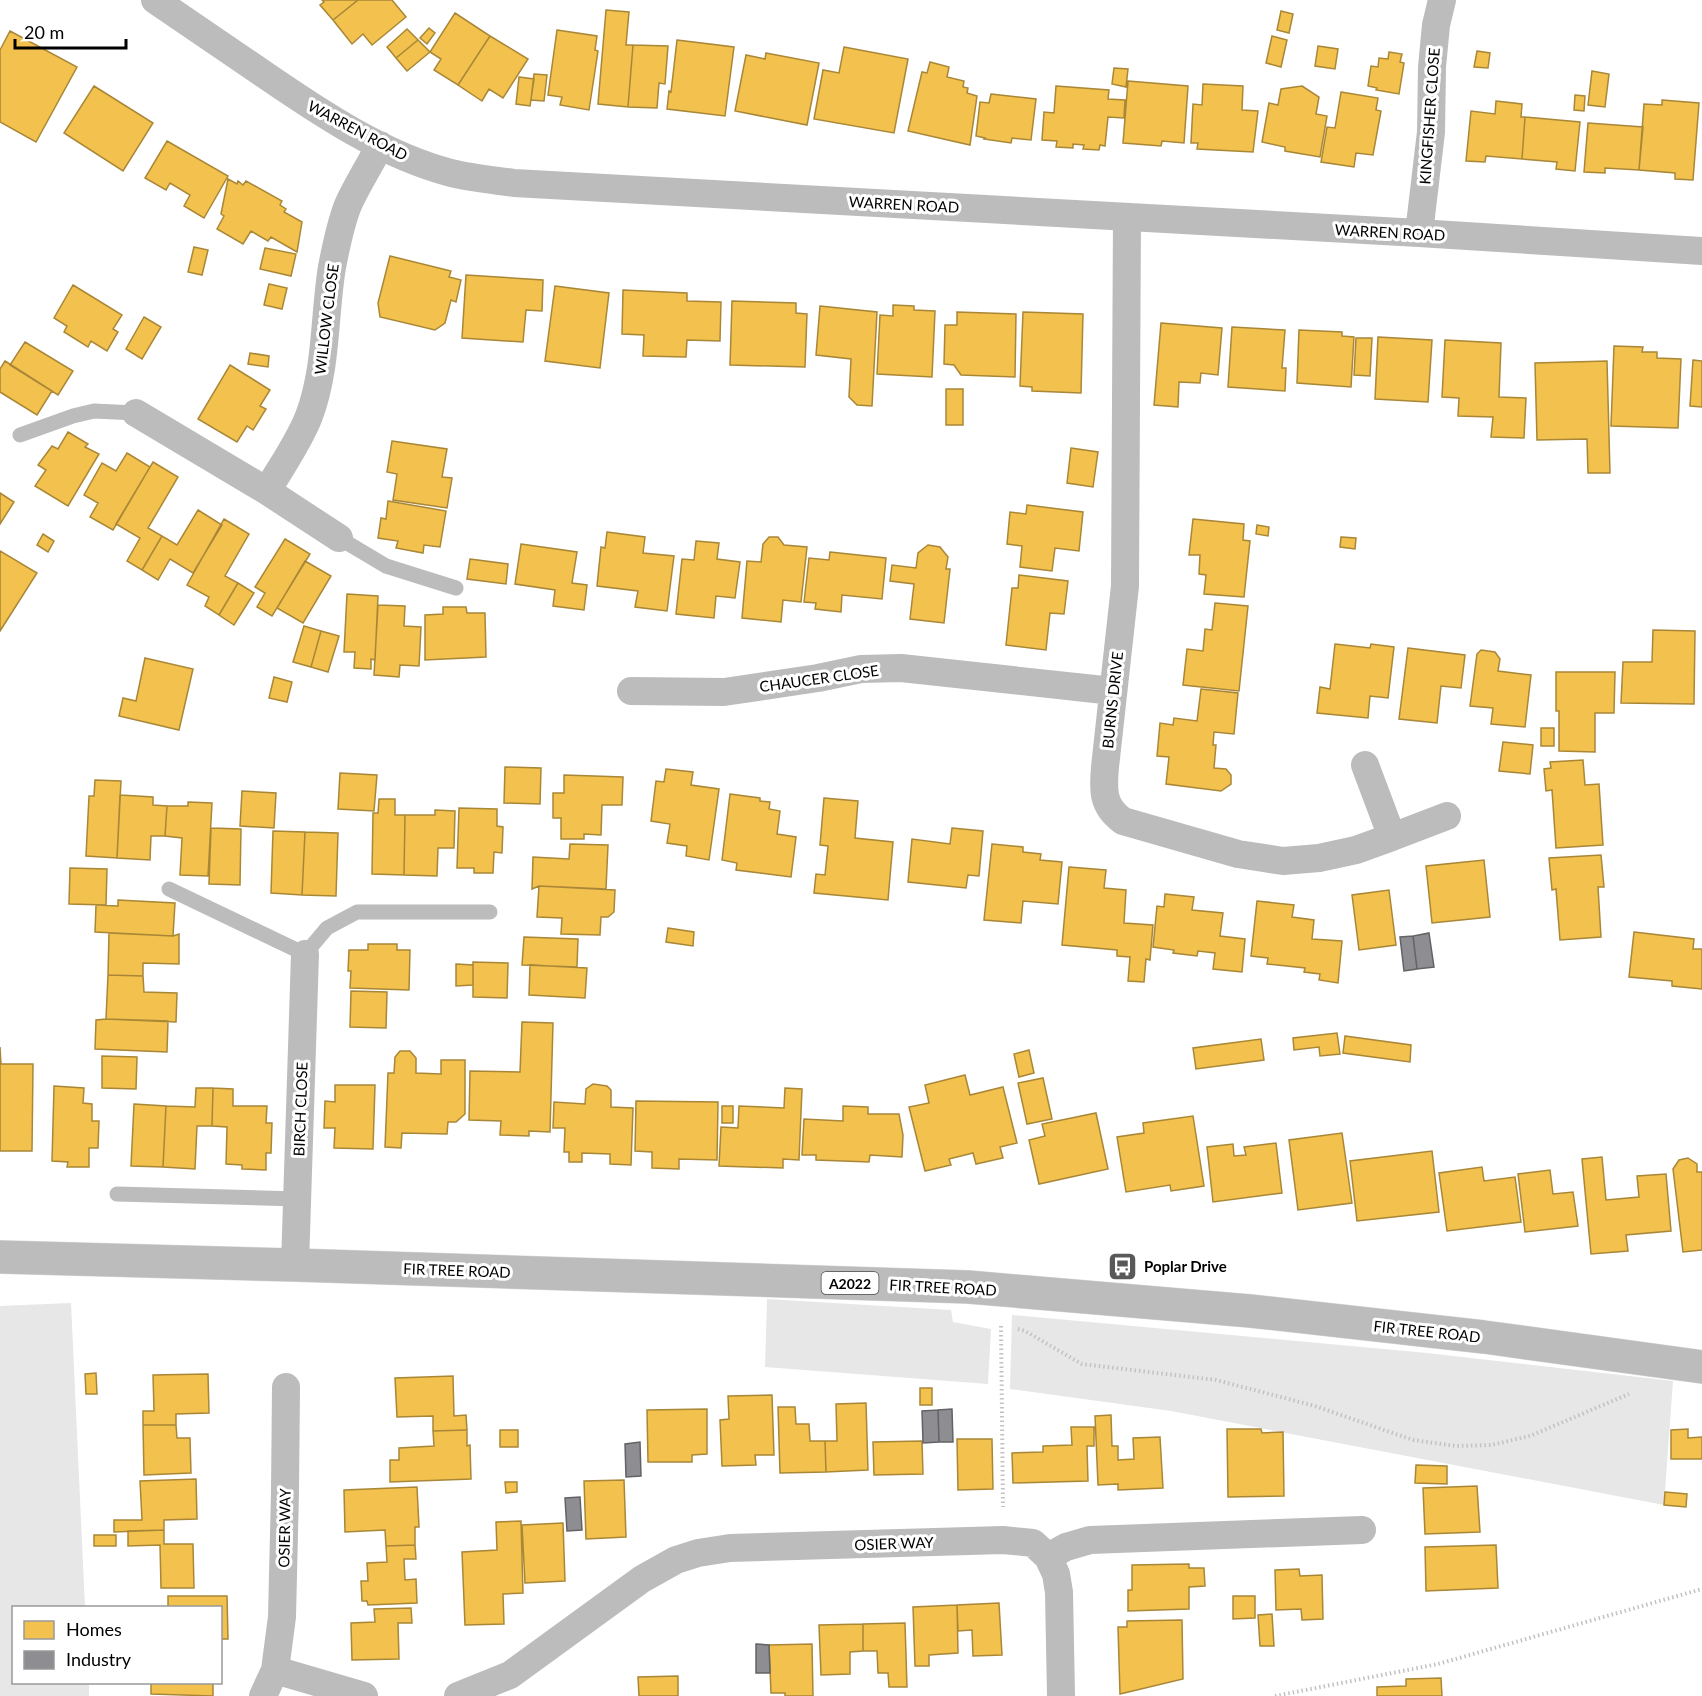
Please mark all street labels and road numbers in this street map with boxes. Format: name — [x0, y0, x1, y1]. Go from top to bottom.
street label: KINGFISHER CLOSE — [1415, 47, 1443, 185]
street label: WARREN ROAD — [305, 96, 411, 164]
street label: WARREN ROAD — [848, 192, 960, 216]
street label: WARREN ROAD — [1334, 220, 1446, 244]
street label: WILLOW CLOSE — [310, 262, 342, 376]
street label: BURNS DRIVE — [1098, 651, 1126, 749]
street label: CHAUCER CLOSE — [758, 661, 880, 695]
street label: BIRCH CLOSE — [289, 1061, 311, 1157]
street label: FIR TREE ROAD — [403, 1259, 511, 1281]
road number: A2022 — [822, 1272, 878, 1294]
street label: FIR TREE ROAD — [889, 1275, 997, 1299]
street label: FIR TREE ROAD — [1373, 1316, 1481, 1346]
street label: OSIER WAY — [274, 1488, 294, 1568]
street label: OSIER WAY — [854, 1533, 935, 1553]

